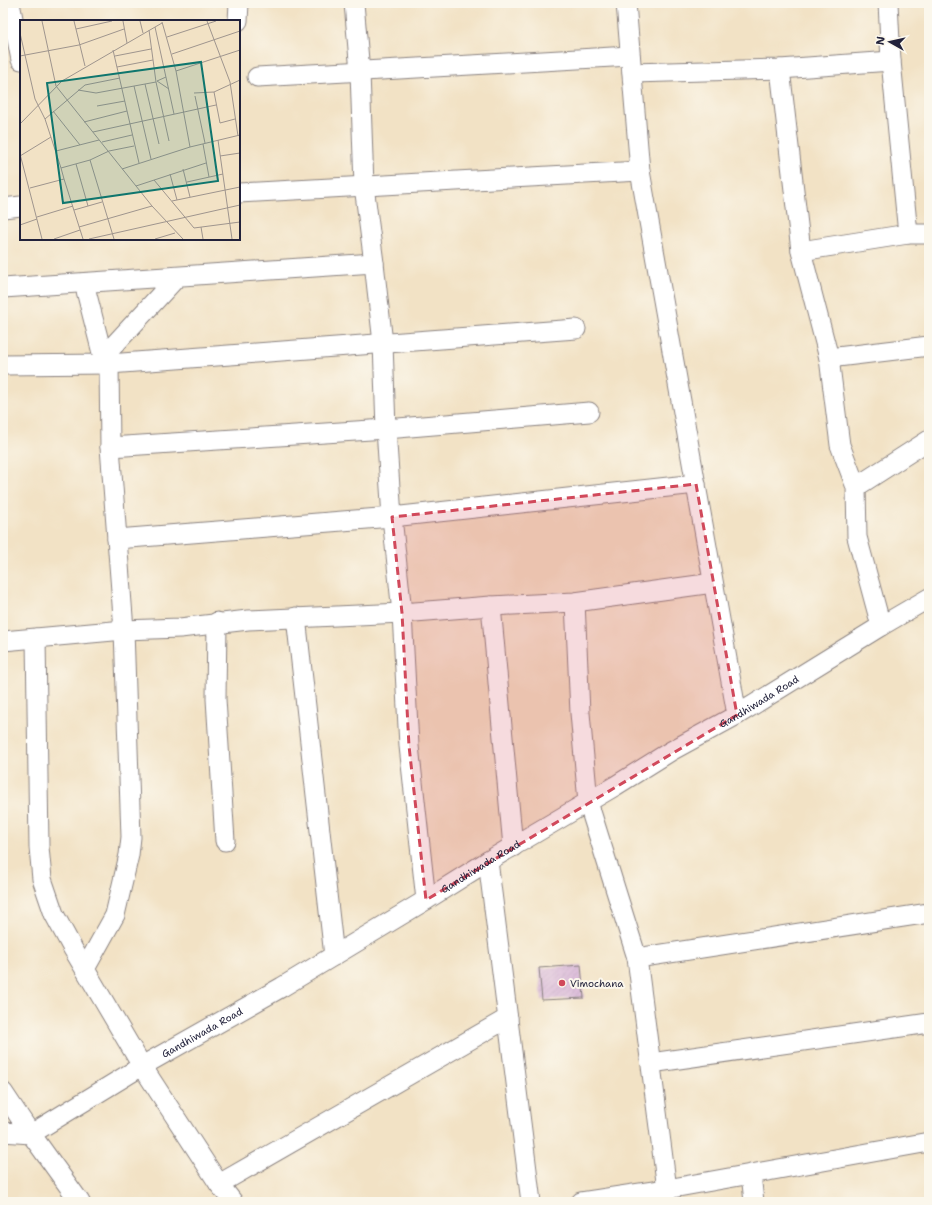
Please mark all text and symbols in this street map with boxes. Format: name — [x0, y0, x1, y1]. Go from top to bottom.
inset map — [20, 20, 240, 240]
north arrow — [870, 22, 910, 62]
text: N — [873, 35, 889, 46]
street label: Gandhiwada Road — [717, 672, 802, 730]
street label: Gandhiwada Road — [438, 837, 523, 896]
place label: Vimochana — [570, 977, 624, 990]
marker: Vimochana — [557, 978, 567, 988]
street label: Gandhiwada Road — [159, 1004, 245, 1060]

